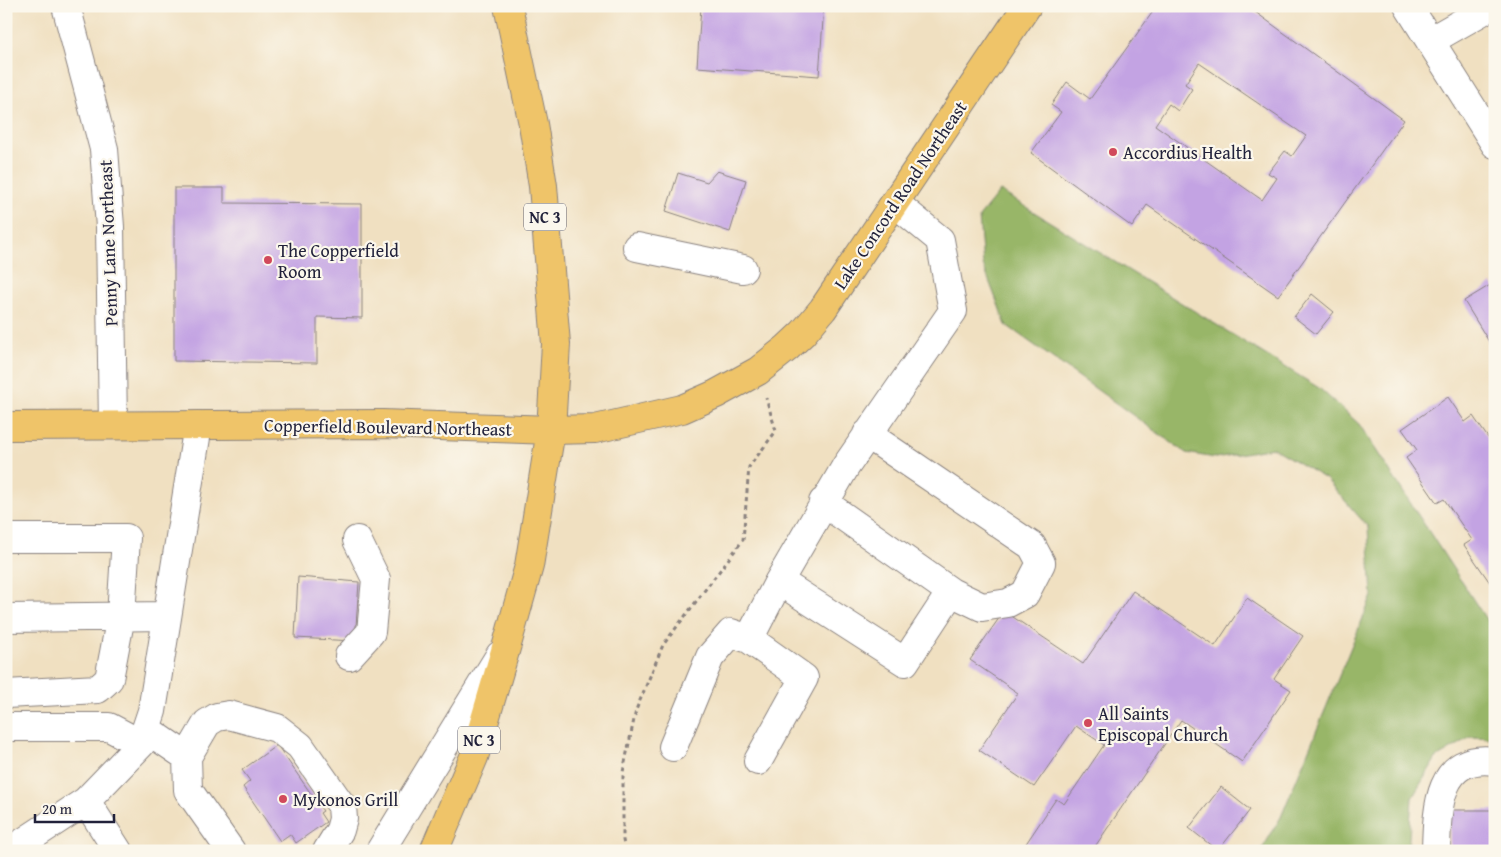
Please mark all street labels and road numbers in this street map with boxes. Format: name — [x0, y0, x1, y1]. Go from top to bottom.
street label: Lake Concord Road Northeast — [827, 95, 974, 295]
street label: Penny Lane Northeast — [92, 159, 124, 327]
road number: NC 3 — [524, 203, 566, 230]
street label: Copperfield Boulevard Northeast — [264, 411, 513, 443]
road number: NC 3 — [458, 726, 500, 754]

